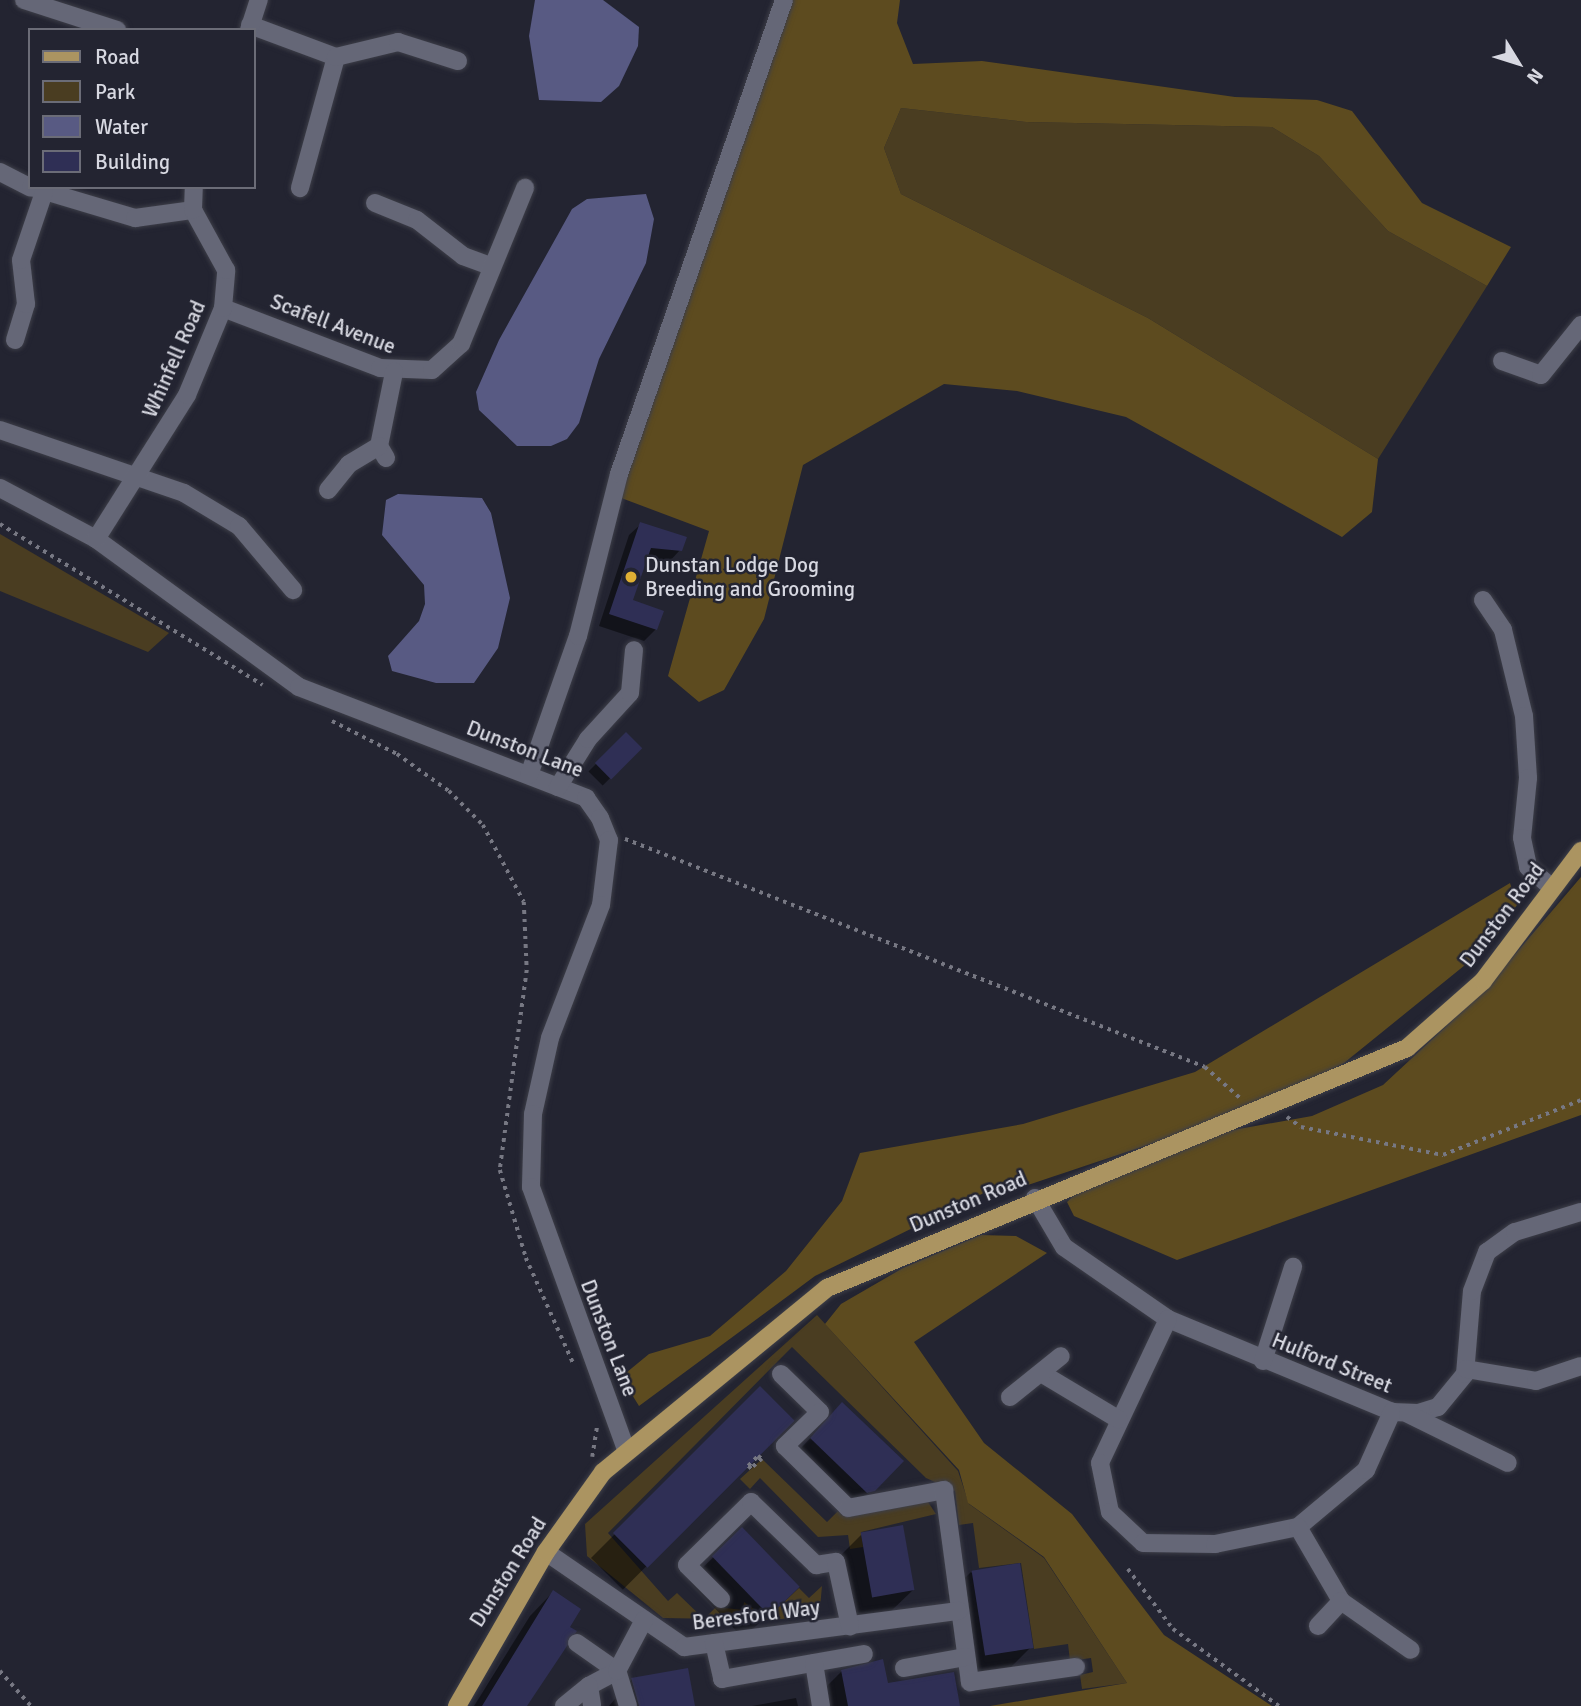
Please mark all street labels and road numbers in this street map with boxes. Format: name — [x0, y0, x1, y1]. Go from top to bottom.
street label: Scafell Avenue — [267, 289, 399, 359]
street label: Whinfell Road — [137, 297, 211, 421]
street label: Dunston Lane — [463, 715, 587, 783]
street label: Dunston Road — [1454, 858, 1550, 972]
street label: Dunston Road — [906, 1166, 1030, 1238]
street label: Dunston Lane — [575, 1276, 643, 1400]
street label: Hulford Street — [1268, 1327, 1396, 1399]
street label: Dunston Road — [464, 1512, 552, 1632]
street label: Beresford Way — [691, 1595, 821, 1635]

